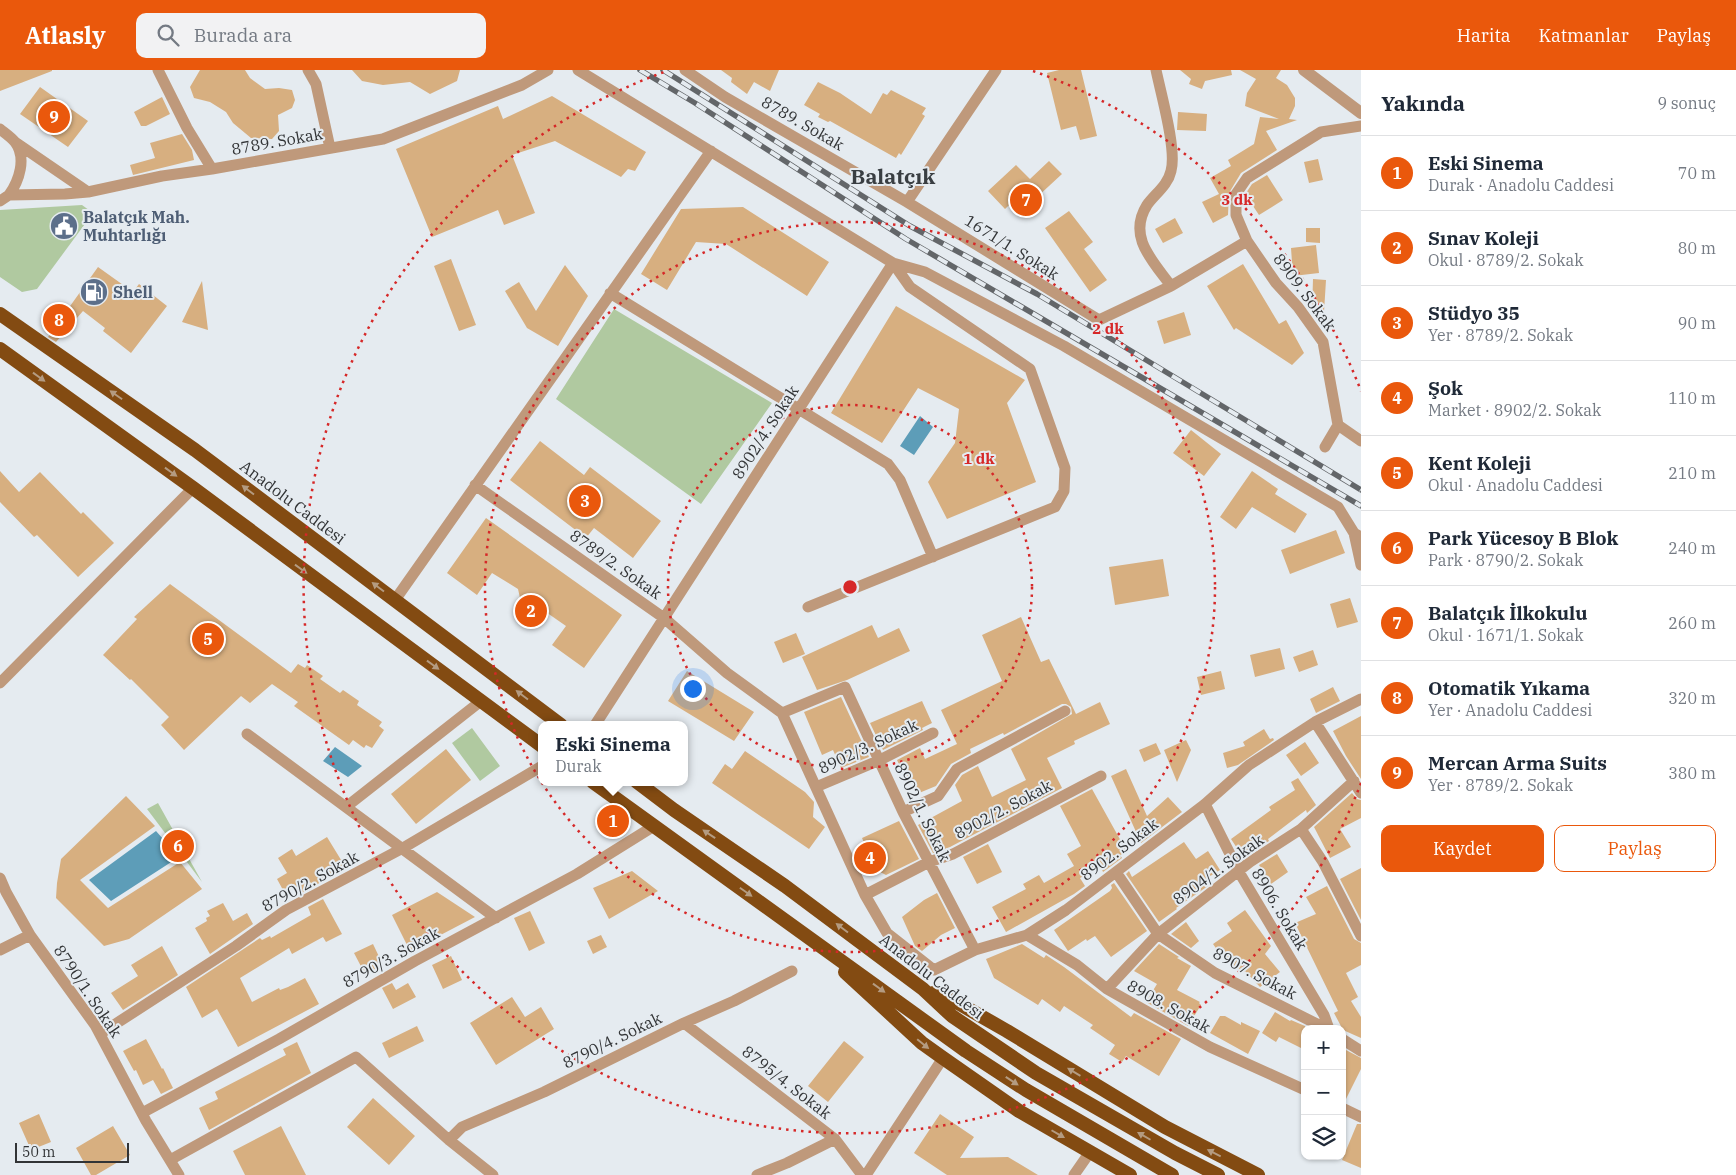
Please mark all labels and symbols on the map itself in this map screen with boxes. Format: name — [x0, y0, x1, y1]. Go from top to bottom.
street label: 8789. Sokak — [758, 91, 849, 155]
pin: 9 — [38, 98, 70, 136]
street label: 8789. Sokak — [230, 123, 325, 159]
district label: Balatçık — [851, 162, 935, 190]
pin: 7 — [1010, 181, 1042, 219]
text: 3 dk — [1221, 190, 1253, 209]
place label: Balatçık Mah. Muhtarlığı — [83, 207, 190, 245]
street label: 1671/1. Sokak — [961, 210, 1064, 284]
public building icon: Balatçık Mah. Muhtarlığı — [49, 211, 79, 241]
street label: 8909. Sokak — [1269, 249, 1341, 335]
fuel station icon: Shell — [79, 277, 109, 307]
place label: Shell — [113, 282, 153, 302]
pin: 8 — [43, 301, 75, 339]
text: 2 dk — [1092, 319, 1124, 338]
one-way arrow — [33, 372, 46, 382]
street label: 8902/4. Sokak — [727, 381, 803, 483]
one-way arrow — [109, 390, 123, 400]
text: 1 dk — [963, 449, 995, 468]
street label: Anadolu Caddesi — [236, 456, 350, 548]
one-way arrow — [164, 467, 178, 477]
pin: 3 — [569, 482, 601, 520]
one-way arrow — [241, 485, 255, 495]
street label: 8789/2. Sokak — [566, 525, 666, 603]
one-way arrow — [295, 564, 308, 574]
centre of rings — [841, 578, 859, 596]
one-way arrow — [372, 582, 385, 593]
pin: 2 — [515, 592, 547, 630]
pin: 5 — [192, 620, 224, 658]
one-way arrow — [426, 660, 439, 670]
your location — [680, 676, 706, 702]
one-way arrow — [516, 690, 529, 701]
street label: 8902/3. Sokak — [815, 714, 922, 778]
street label: 8902/1. Sokak — [890, 759, 956, 865]
street label: 8902/2. Sokak — [951, 775, 1056, 843]
pin: 1 — [597, 802, 629, 840]
street label: 8902. Sokak — [1076, 813, 1162, 885]
pin: 6 — [162, 827, 194, 865]
one-way arrow — [703, 829, 716, 839]
street label: 8904/1. Sokak — [1169, 829, 1268, 909]
pin: 4 — [854, 839, 886, 877]
street label: 8790/2. Sokak — [258, 846, 363, 916]
street label: 8906. Sokak — [1248, 864, 1313, 954]
one-way arrow — [739, 887, 753, 897]
street label: 8790/3. Sokak — [339, 922, 444, 992]
one-way arrow — [835, 923, 849, 933]
street label: Anadolu Caddesi — [876, 929, 988, 1023]
street label: 8790/1. Sokak — [50, 941, 127, 1042]
street label: 8907. Sokak — [1210, 943, 1301, 1004]
street label: 8908. Sokak — [1124, 975, 1215, 1037]
one-way arrow — [872, 982, 885, 993]
street label: 8790/4. Sokak — [559, 1007, 665, 1073]
one-way arrow — [916, 1038, 929, 1049]
street label: 8795/4. Sokak — [738, 1041, 836, 1123]
one-way arrow — [1067, 1067, 1080, 1076]
one-way arrow — [1005, 1076, 1018, 1085]
one-way arrow — [1051, 1129, 1065, 1138]
one-way arrow — [1138, 1131, 1151, 1140]
scale bar — [15, 1140, 129, 1163]
one-way arrow — [1207, 1149, 1222, 1157]

